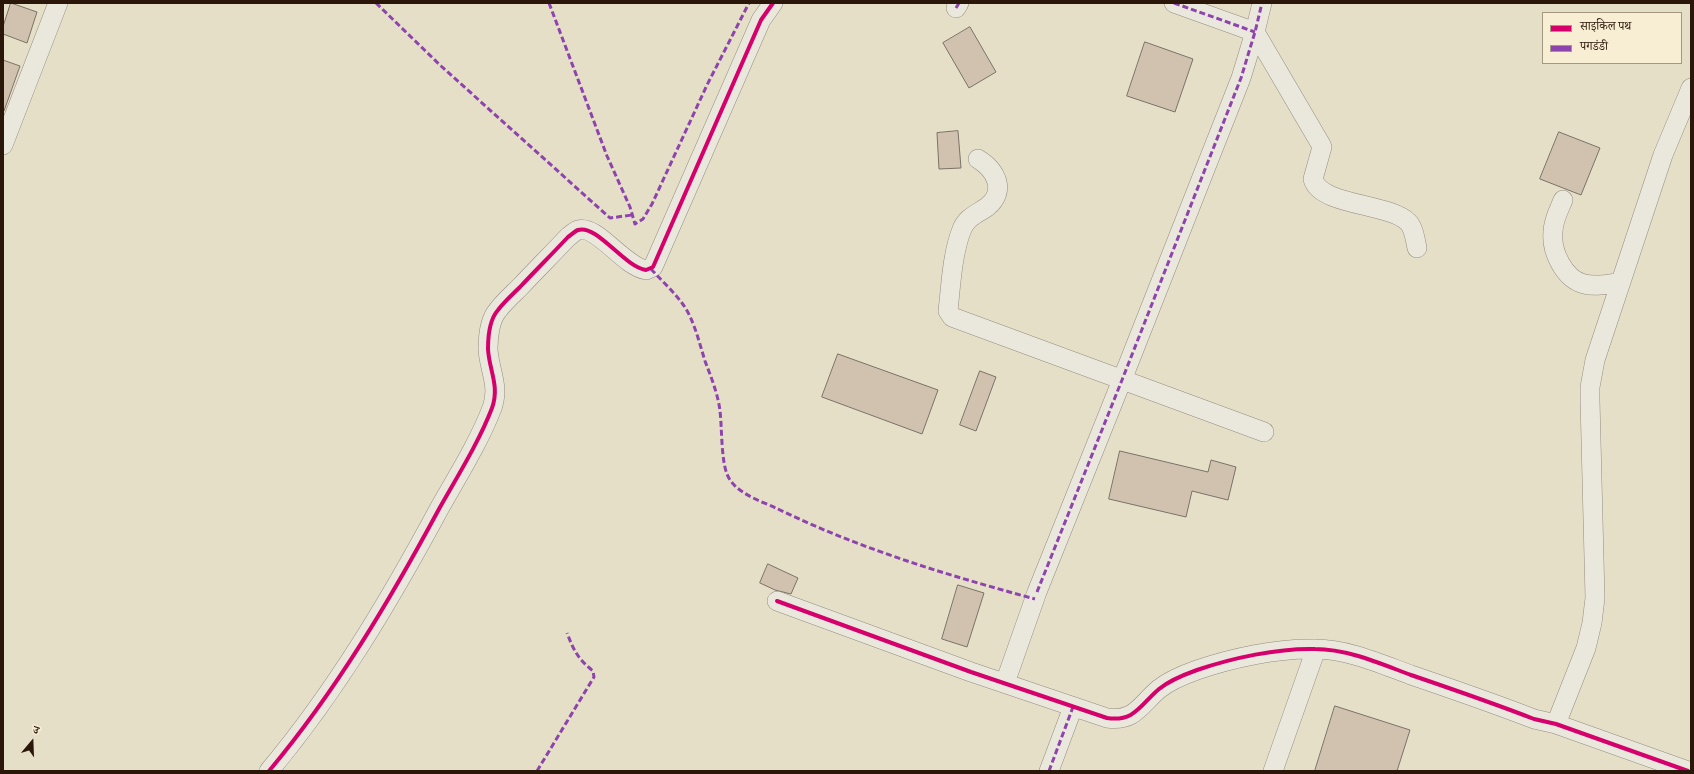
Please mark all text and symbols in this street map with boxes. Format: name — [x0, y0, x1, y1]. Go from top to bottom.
legend — [1542, 12, 1682, 64]
text: साइकिल पथ — [1580, 19, 1631, 33]
text: पगडंडी — [1580, 39, 1608, 53]
north arrow — [12, 722, 52, 762]
text: उ — [31, 723, 41, 737]

